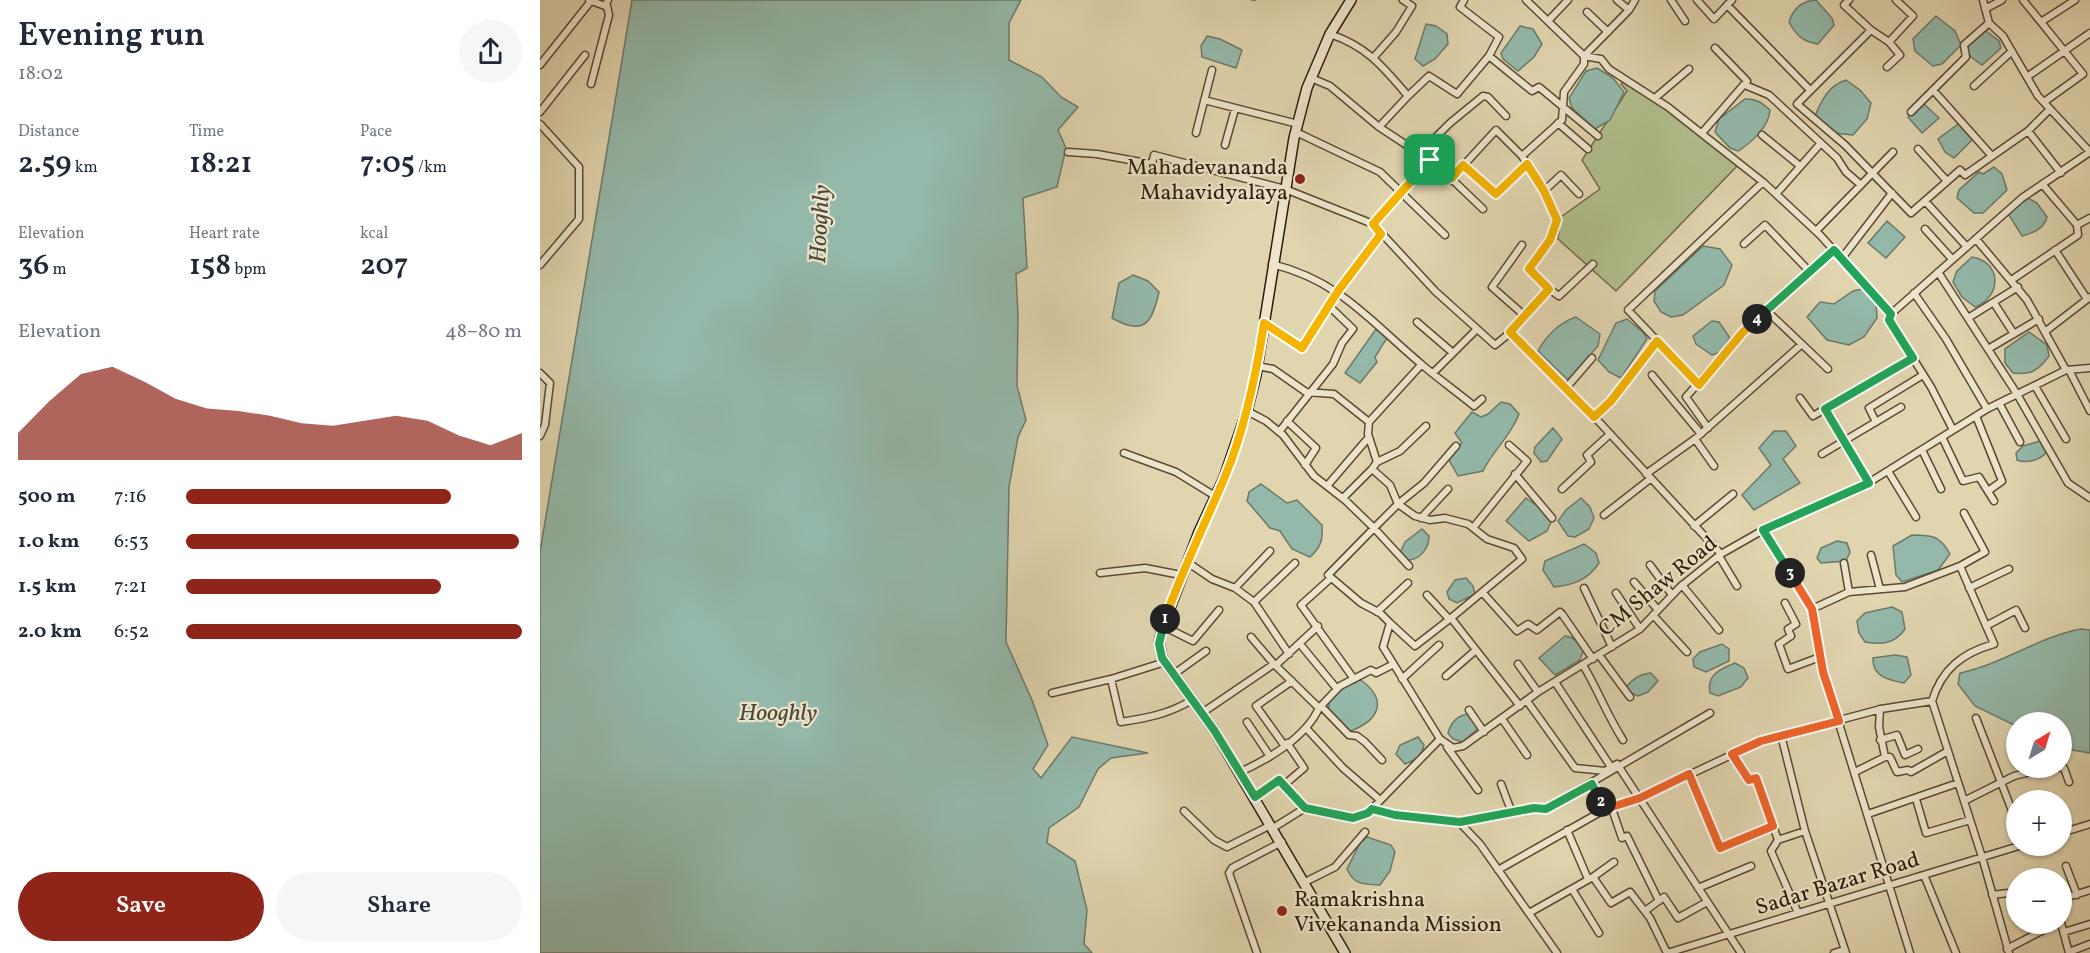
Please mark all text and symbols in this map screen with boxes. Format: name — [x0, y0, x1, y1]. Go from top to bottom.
text: Evening run — [18, 14, 205, 60]
button: share — [459, 20, 522, 83]
text: 18:02 — [18, 60, 63, 88]
text: Distance — [18, 121, 79, 143]
text: Time — [189, 121, 224, 143]
text: Pace — [360, 121, 392, 143]
pin — [1404, 134, 1455, 185]
text: 2.59 — [18, 143, 72, 185]
text: 18:21 — [189, 143, 252, 185]
text: 7:05 — [360, 143, 415, 185]
icon: arrive — [1413, 143, 1446, 176]
place label: Mahadevananda Mahavidyalaya — [1127, 153, 1288, 209]
text: km — [72, 157, 98, 179]
text: /km — [415, 157, 447, 179]
marker: Mahadevananda Mahavidyalaya — [1293, 172, 1307, 186]
water label: Hooghly — [802, 184, 840, 264]
text: Elevation — [18, 223, 85, 245]
text: Heart rate — [189, 223, 260, 245]
text: kcal — [360, 223, 388, 245]
text: 36 — [18, 245, 49, 287]
text: 158 — [189, 245, 231, 287]
text: 207 — [360, 245, 408, 287]
text: m — [49, 259, 67, 281]
text: bpm — [231, 259, 267, 281]
pin: 4 — [1742, 304, 1772, 334]
text: 4 — [1752, 308, 1762, 330]
text: Elevation — [18, 318, 101, 346]
text: 48–80 m — [445, 318, 522, 346]
text: 500 m — [18, 483, 76, 511]
text: 7:16 — [114, 483, 146, 511]
text: 1.0 km — [18, 528, 80, 556]
text: 6:53 — [114, 528, 149, 556]
street label: CM Shaw Road — [1592, 529, 1725, 645]
pin: 3 — [1775, 558, 1805, 588]
text: 3 — [1786, 562, 1794, 584]
text: 1.5 km — [18, 573, 77, 601]
text: 7:21 — [114, 573, 147, 601]
pin: 1 — [1150, 604, 1180, 634]
text: 1 — [1162, 608, 1168, 630]
text: 2.0 km — [18, 618, 82, 646]
text: 6:52 — [114, 618, 149, 646]
water label: Hooghly — [739, 697, 818, 731]
north arrow — [2006, 712, 2072, 778]
map controls — [2006, 712, 2072, 934]
pin: 2 — [1586, 787, 1616, 817]
button: + — [2006, 790, 2072, 856]
text: 2 — [1597, 791, 1605, 813]
street label: Sadar Bazar Road — [1752, 845, 1924, 924]
button: − — [2006, 868, 2072, 934]
button: Save — [18, 872, 264, 941]
button: Share — [276, 872, 522, 941]
place label: Ramakrishna Vivekananda Mission — [1294, 885, 1502, 941]
marker: Ramakrishna Vivekananda Mission — [1275, 904, 1289, 918]

